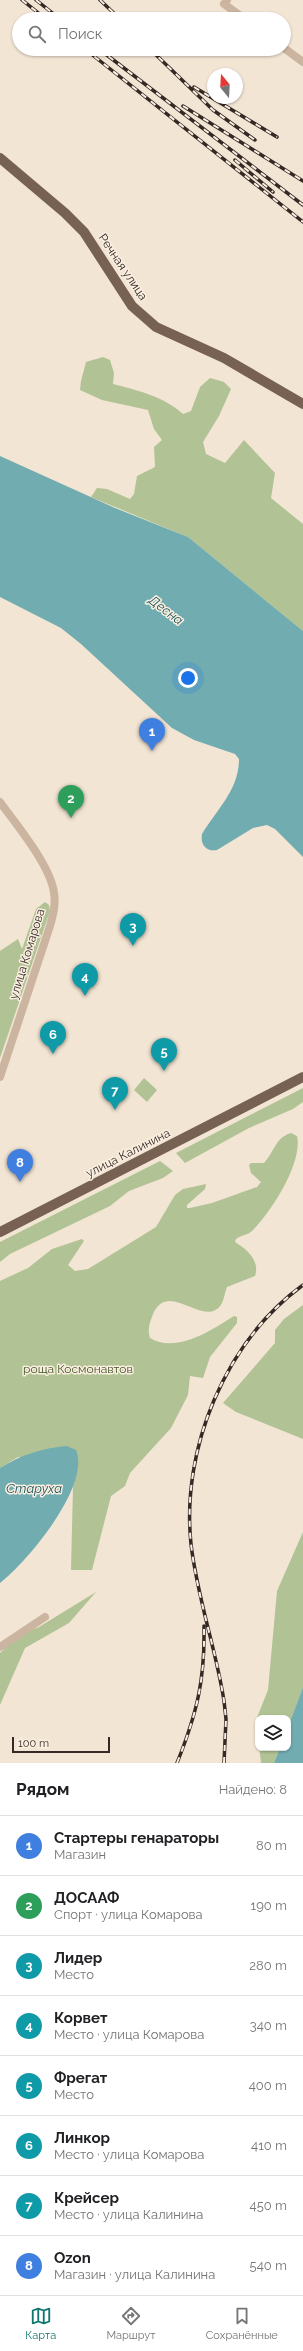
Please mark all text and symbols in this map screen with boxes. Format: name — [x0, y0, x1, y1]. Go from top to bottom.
search box — [12, 12, 291, 56]
icon: search — [26, 23, 48, 45]
text: Поиск — [58, 25, 103, 43]
north arrow — [207, 68, 243, 104]
street label: Речная улица — [96, 231, 150, 303]
water label: Десна — [145, 592, 186, 628]
your location — [178, 668, 198, 688]
pin: 1 — [139, 718, 165, 751]
pin: 2 — [58, 785, 84, 818]
street label: улица Комарова — [7, 907, 47, 1001]
pin: 3 — [120, 913, 146, 946]
pin: 4 — [72, 963, 98, 996]
pin: 6 — [40, 1021, 66, 1054]
pin: 5 — [151, 1038, 177, 1071]
pin: 7 — [102, 1077, 128, 1110]
street label: улица Калинина — [83, 1126, 173, 1180]
pin: 8 — [7, 1149, 33, 1182]
park label: роща Космонавтов — [23, 1362, 133, 1376]
water label: Старуха — [6, 1481, 62, 1496]
map controls — [255, 1715, 291, 1751]
button: layers — [255, 1715, 291, 1751]
scale bar — [12, 1735, 110, 1754]
text: 100 m — [18, 1737, 49, 1750]
text: Рядом — [16, 1779, 69, 1799]
text: Найдено: 8 — [219, 1782, 287, 1797]
text: Стартеры генараторы — [54, 1829, 219, 1847]
text: 1 — [26, 1838, 32, 1853]
text: 80 m — [256, 1838, 287, 1853]
text: Магазин — [54, 1847, 106, 1862]
text: ДОСААФ — [54, 1889, 119, 1907]
text: 2 — [25, 1898, 33, 1913]
text: 190 m — [251, 1898, 287, 1913]
text: Спорт · улица Комарова — [54, 1907, 203, 1922]
text: Лидер — [54, 1949, 102, 1967]
text: 3 — [25, 1958, 33, 1973]
text: 280 m — [249, 1958, 287, 1973]
text: Место — [54, 1967, 94, 1982]
text: Корвет — [54, 2009, 107, 2027]
text: 4 — [25, 2018, 33, 2033]
text: 340 m — [250, 2018, 287, 2033]
text: Место · улица Комарова — [54, 2027, 204, 2042]
text: Фрегат — [54, 2069, 107, 2087]
text: 5 — [25, 2078, 33, 2093]
text: 400 m — [249, 2078, 287, 2093]
text: Место — [54, 2087, 94, 2102]
text: Линкор — [54, 2129, 110, 2147]
text: 6 — [25, 2138, 33, 2153]
text: 410 m — [251, 2138, 287, 2153]
text: Место · улица Комарова — [54, 2147, 204, 2162]
text: Крейсер — [54, 2189, 119, 2207]
text: 7 — [25, 2198, 33, 2213]
text: 450 m — [250, 2198, 287, 2213]
text: Место · улица Калинина — [54, 2207, 203, 2222]
text: Ozon — [54, 2249, 91, 2267]
text: 8 — [25, 2258, 33, 2273]
text: 540 m — [250, 2258, 287, 2273]
text: Магазин · улица Калинина — [54, 2267, 215, 2282]
tab: Карта — [25, 2305, 56, 2342]
tab: Маршрут — [106, 2305, 155, 2342]
tab: Сохранённые — [206, 2305, 278, 2342]

